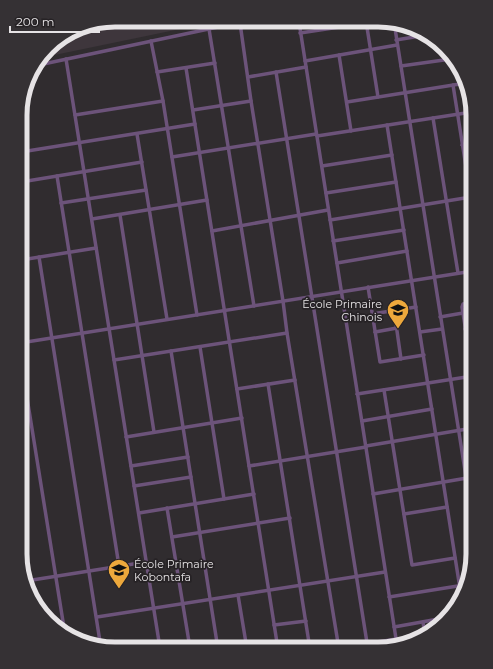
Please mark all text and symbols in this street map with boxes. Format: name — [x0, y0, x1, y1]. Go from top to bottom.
scale bar — [10, 8, 99, 34]
text: 200 m — [16, 14, 55, 29]
place label: École Primaire Chinois — [302, 297, 383, 324]
school or university icon: École Primaire Chinois — [385, 297, 411, 330]
school or university icon: École Primaire Kobontafa — [106, 557, 132, 590]
place label: École Primaire Kobontafa — [134, 557, 214, 584]

